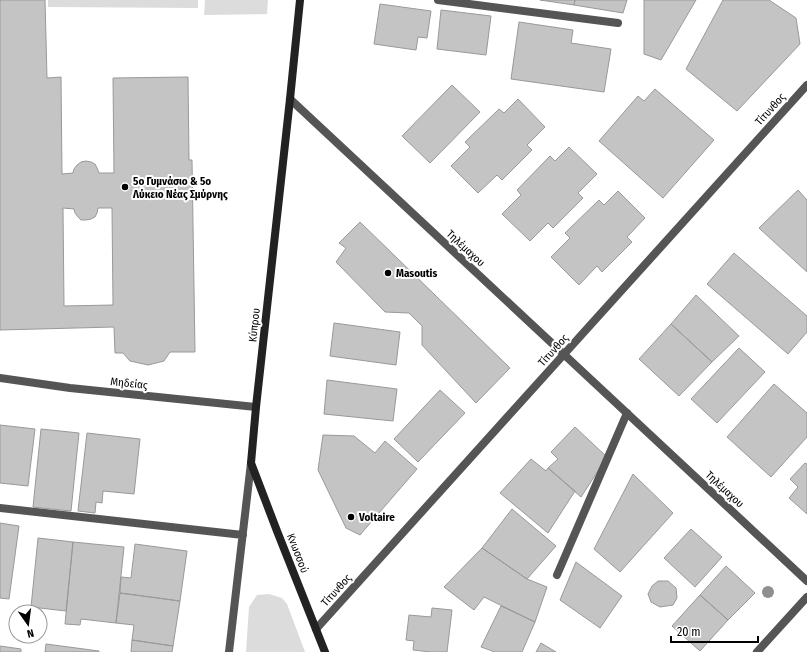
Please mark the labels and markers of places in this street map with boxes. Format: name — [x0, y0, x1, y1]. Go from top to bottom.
place label: 5ο Γυμνάσιο & 5ο Λύκειο Νέας Σμύρνης — [132, 175, 228, 201]
marker: 5ο Γυμνάσιο & 5ο Λύκειο Νέας Σμύρνης — [120, 182, 130, 192]
place label: Masoutis — [396, 267, 437, 280]
marker: Masoutis — [383, 268, 393, 278]
place label: Voltaire — [358, 511, 395, 524]
marker: Voltaire — [346, 512, 356, 522]

